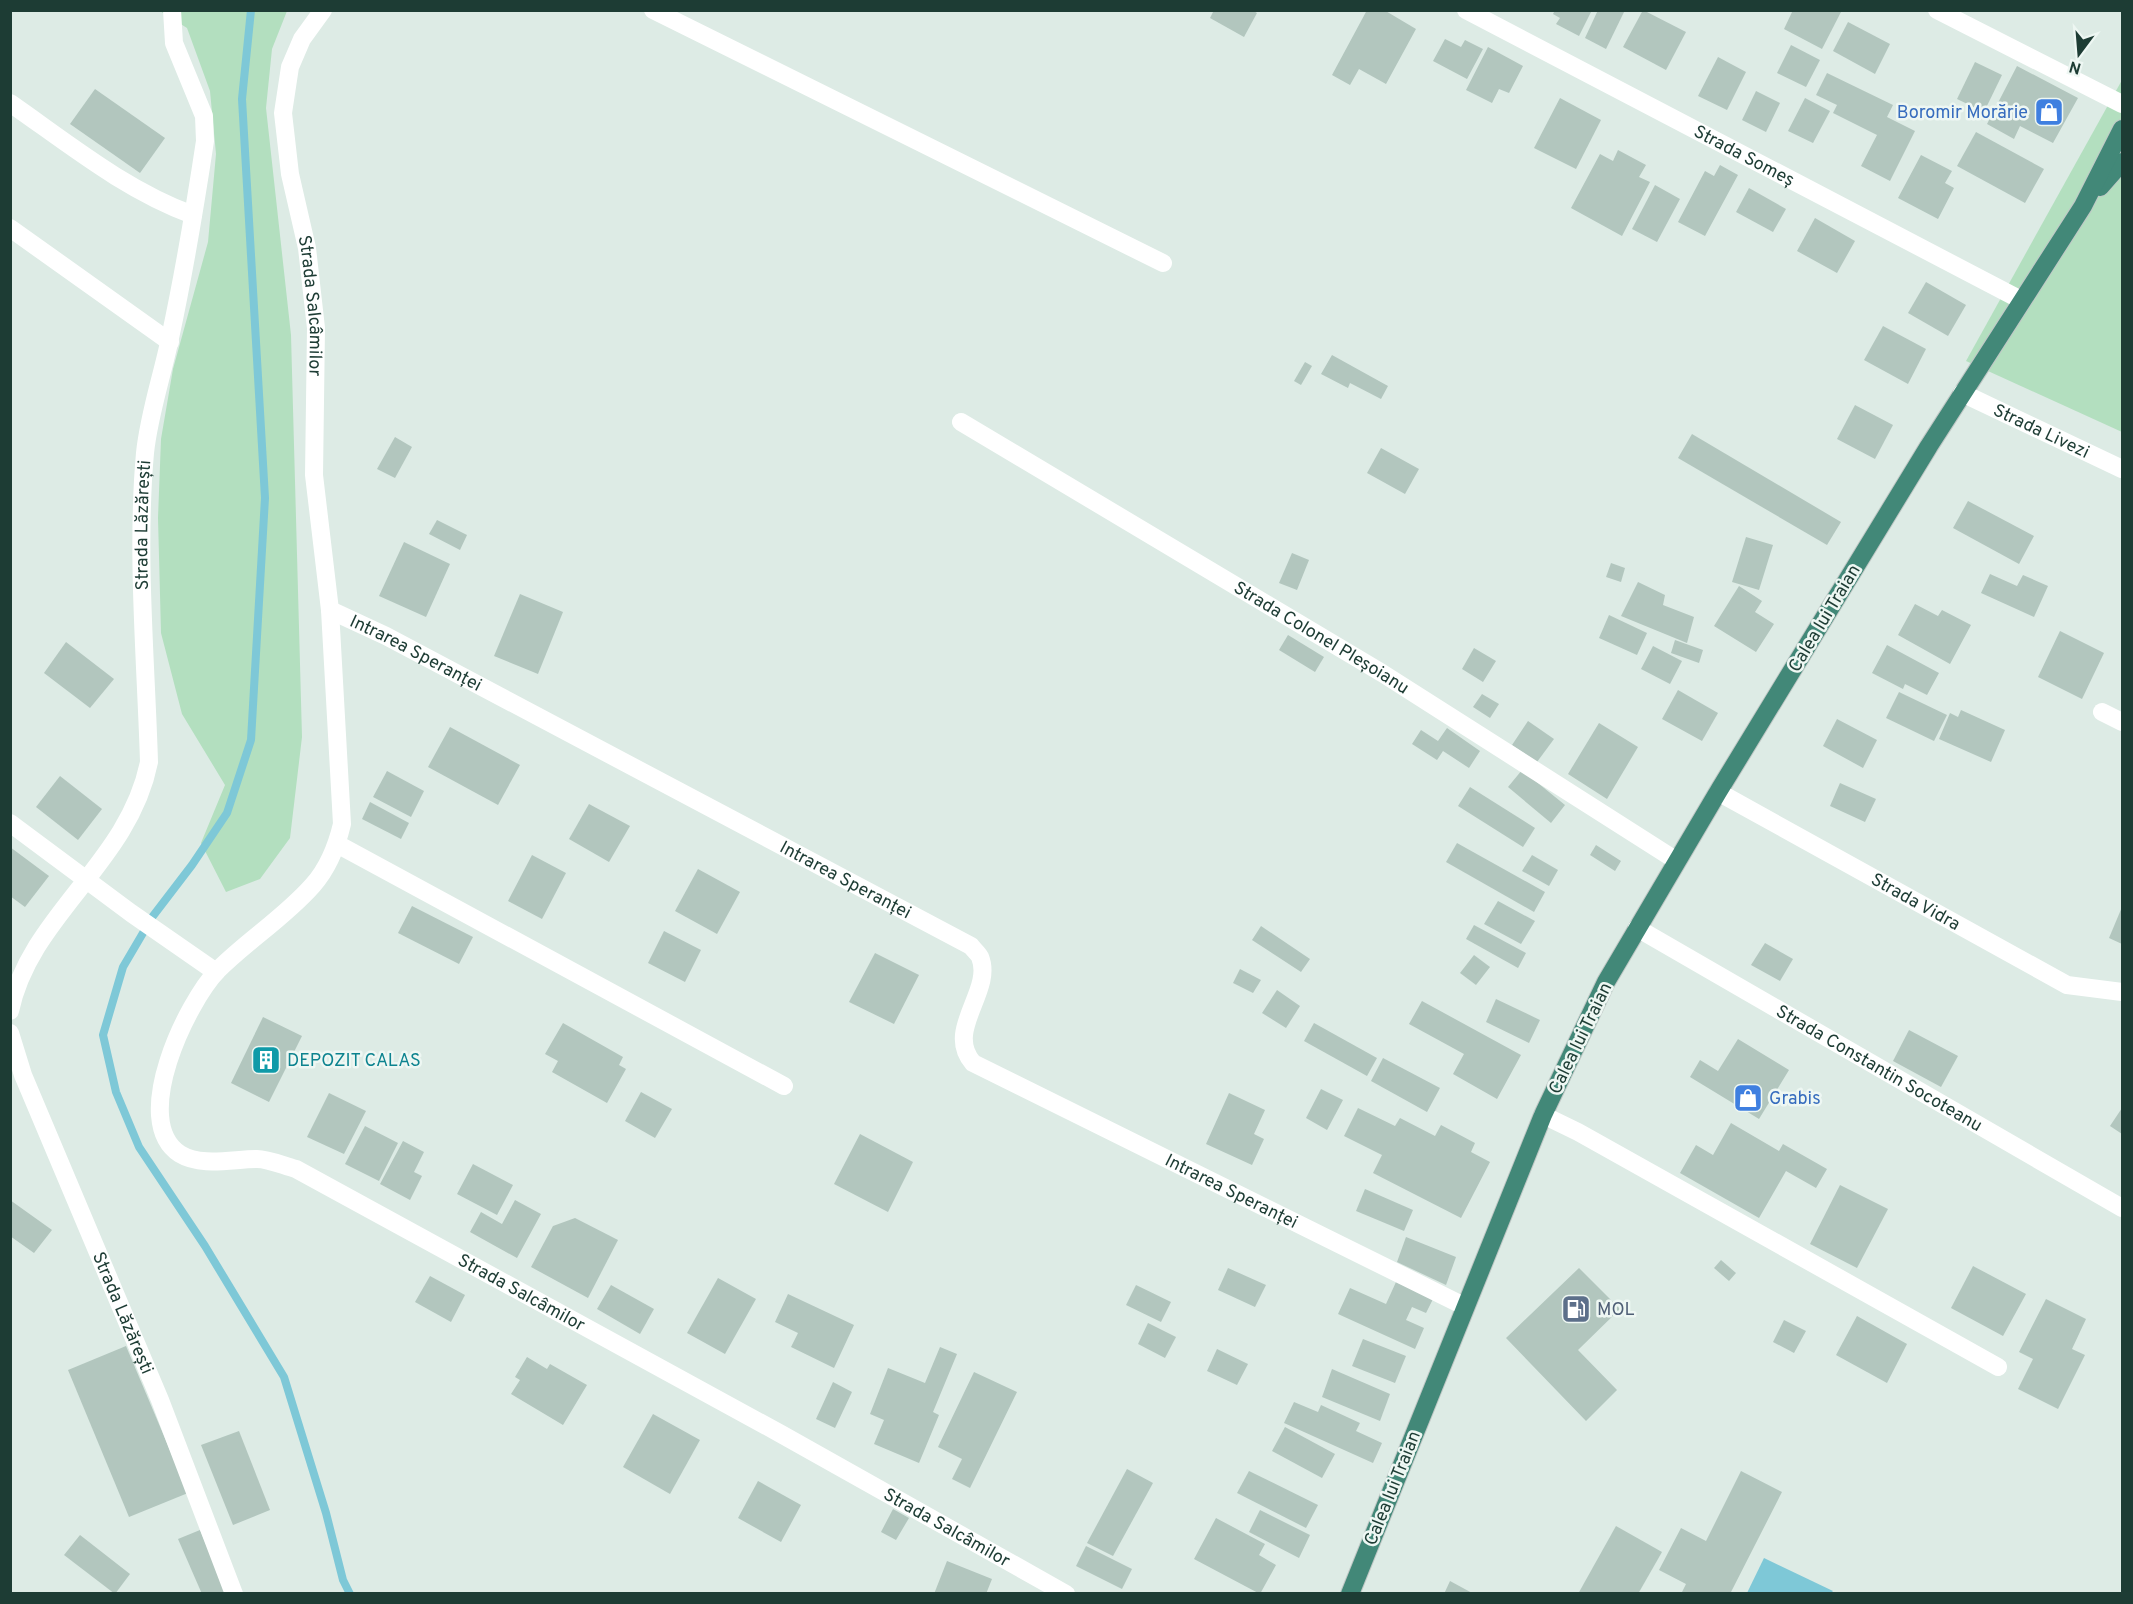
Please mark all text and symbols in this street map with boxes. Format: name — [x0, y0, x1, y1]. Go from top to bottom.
north arrow — [2049, 24, 2109, 84]
text: N — [2067, 55, 2084, 78]
shop icon: Boromir Morărie — [2033, 96, 2065, 128]
place label: Boromir Morărie — [1897, 102, 2028, 125]
street label: Strada Someș — [1689, 121, 1798, 193]
street label: Strada Salcâmilor — [291, 233, 326, 376]
street label: Strada Livezi — [1989, 399, 2093, 465]
street label: Strada Lăzărești — [131, 459, 157, 591]
street label: Calea lui Traian — [1784, 561, 1866, 677]
street label: Strada Colonel Pleșoianu — [1229, 577, 1413, 700]
street label: Intrarea Speranței — [346, 611, 485, 698]
street label: Intrarea Speranței — [775, 837, 915, 925]
street label: Strada Vidra — [1866, 869, 1964, 937]
street label: Calea lui Traian — [1544, 979, 1618, 1098]
street label: Strada Constantin Socoteanu — [1771, 1001, 1986, 1138]
building icon: DEPOZIT CALAS — [250, 1044, 282, 1076]
place label: DEPOZIT CALAS — [287, 1050, 421, 1073]
shop icon: Grabis — [1732, 1082, 1764, 1114]
place label: Grabis — [1769, 1088, 1821, 1111]
street label: Intrarea Speranței — [1161, 1150, 1301, 1235]
street label: Strada Lăzărești — [86, 1249, 158, 1378]
street label: Strada Salcâmilor — [453, 1249, 589, 1338]
fuel station icon: MOL — [1560, 1293, 1592, 1325]
place label: MOL — [1597, 1299, 1635, 1322]
street label: Calea lui Traian — [1360, 1428, 1427, 1549]
street label: Strada Salcâmilor — [879, 1484, 1014, 1573]

